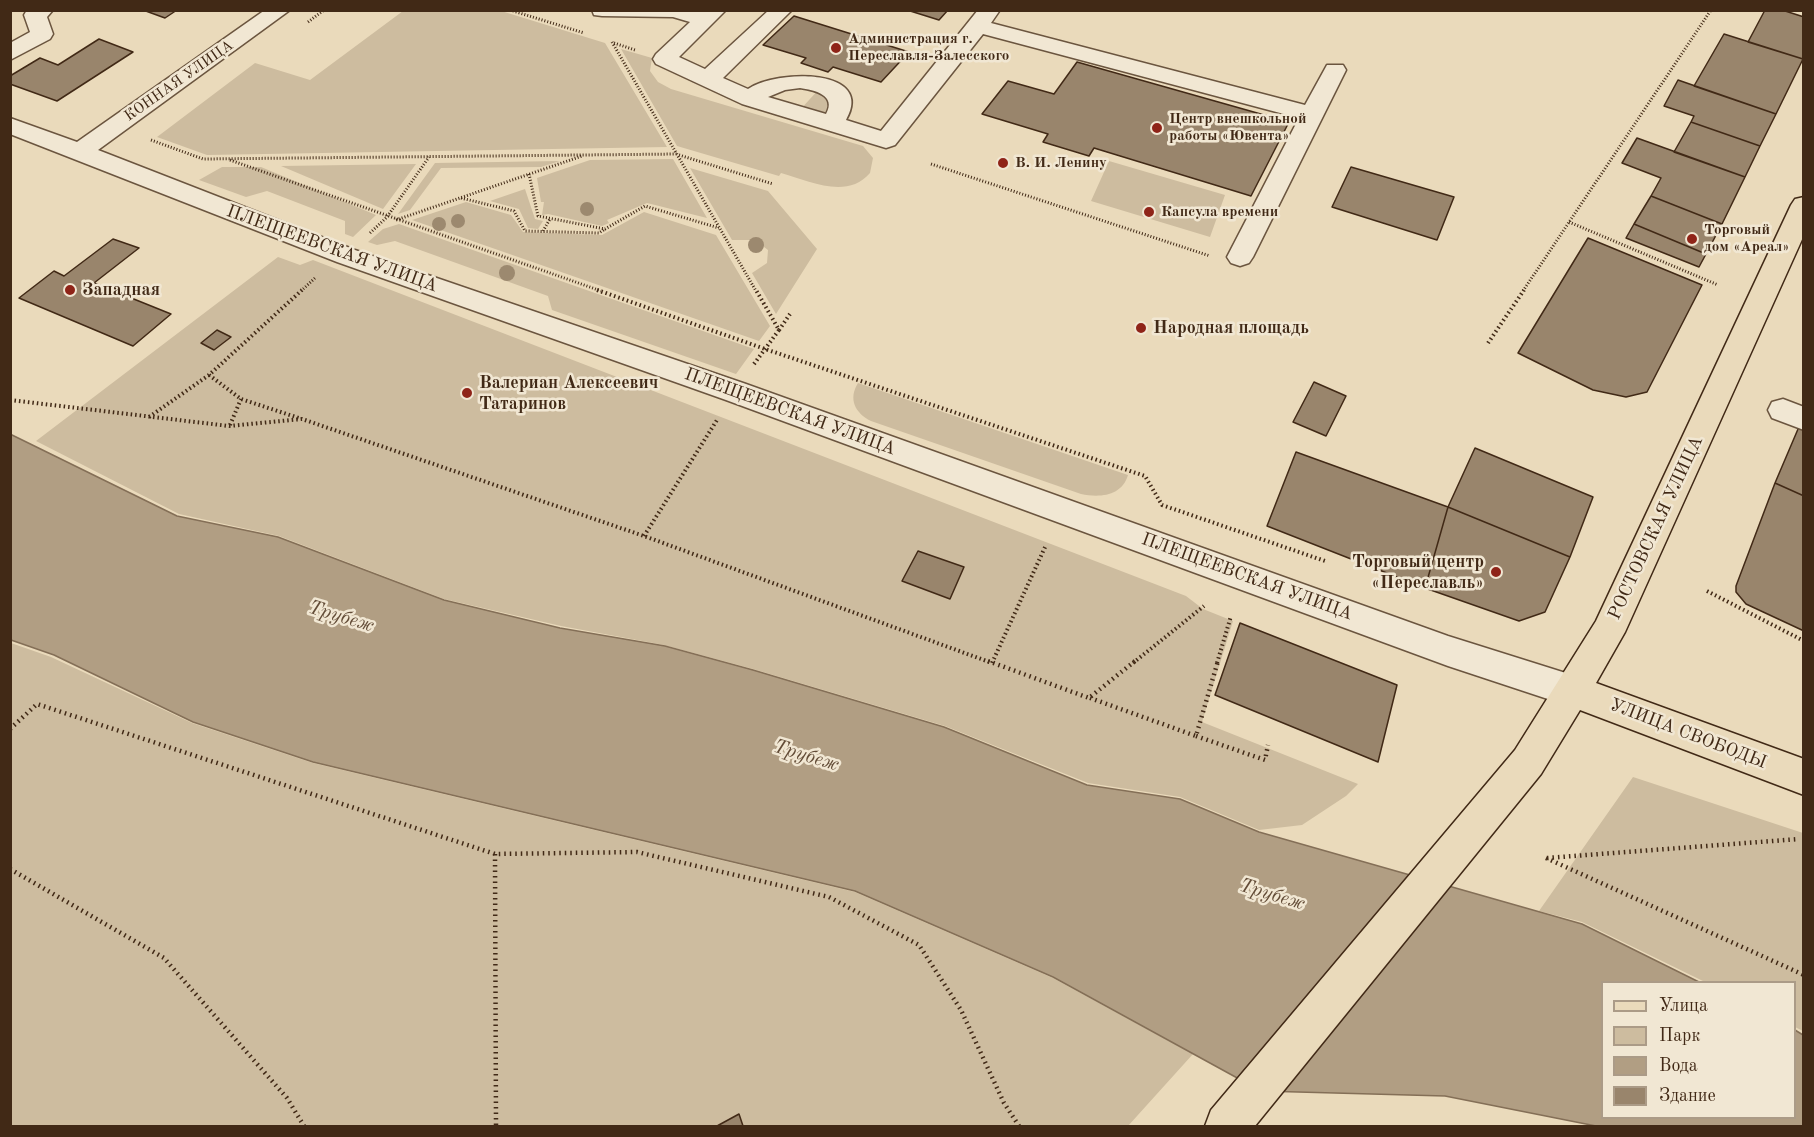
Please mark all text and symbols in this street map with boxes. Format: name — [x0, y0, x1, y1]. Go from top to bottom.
place label: Администрация г. Переславля-Залесского — [848, 30, 1009, 65]
street label: КОННАЯ УЛИЦА — [121, 37, 237, 125]
marker: Администрация г. Переславля-Залесского — [829, 41, 843, 55]
place label: Центр внешкольной работы «Ювента» — [1169, 110, 1306, 145]
marker: Центр внешкольной работы «Ювента» — [1150, 121, 1164, 135]
place label: В. И. Ленину — [1015, 154, 1107, 172]
marker: В. И. Ленину — [996, 156, 1010, 170]
street label: ПЛЕЩЕЕВСКАЯ УЛИЦА — [223, 201, 441, 297]
place label: Капсула времени — [1161, 203, 1278, 221]
marker: Капсула времени — [1142, 205, 1156, 219]
place label: Торговый дом «Ареал» — [1704, 221, 1790, 256]
marker: Торговый дом «Ареал» — [1685, 232, 1699, 246]
place label: Западная — [82, 279, 160, 301]
marker: Западная — [63, 283, 77, 297]
place label: Народная площадь — [1153, 317, 1309, 339]
marker: Народная площадь — [1134, 321, 1148, 335]
street label: ПЛЕЩЕЕВСКАЯ УЛИЦА — [681, 364, 899, 460]
place label: Валериан Алексеевич Татаринов — [479, 372, 658, 415]
marker: Валериан Алексеевич Татаринов — [460, 386, 474, 400]
street label: РОСТОВСКАЯ УЛИЦА — [1604, 433, 1708, 623]
street label: ПЛЕЩЕЕВСКАЯ УЛИЦА — [1138, 529, 1356, 625]
place label: Торговый центр «Переславль» — [1352, 551, 1484, 594]
marker: Торговый центр «Переславль» — [1489, 565, 1503, 579]
water label: Трубеж — [305, 596, 377, 638]
street label: УЛИЦА СВОБОДЫ — [1607, 694, 1769, 774]
water label: Трубеж — [770, 735, 842, 777]
water label: Трубеж — [1236, 874, 1308, 916]
legend — [1601, 981, 1796, 1119]
text: Улица — [1659, 997, 1708, 1015]
text: Парк — [1659, 1027, 1700, 1045]
text: Вода — [1659, 1057, 1698, 1075]
text: Здание — [1659, 1087, 1716, 1105]

